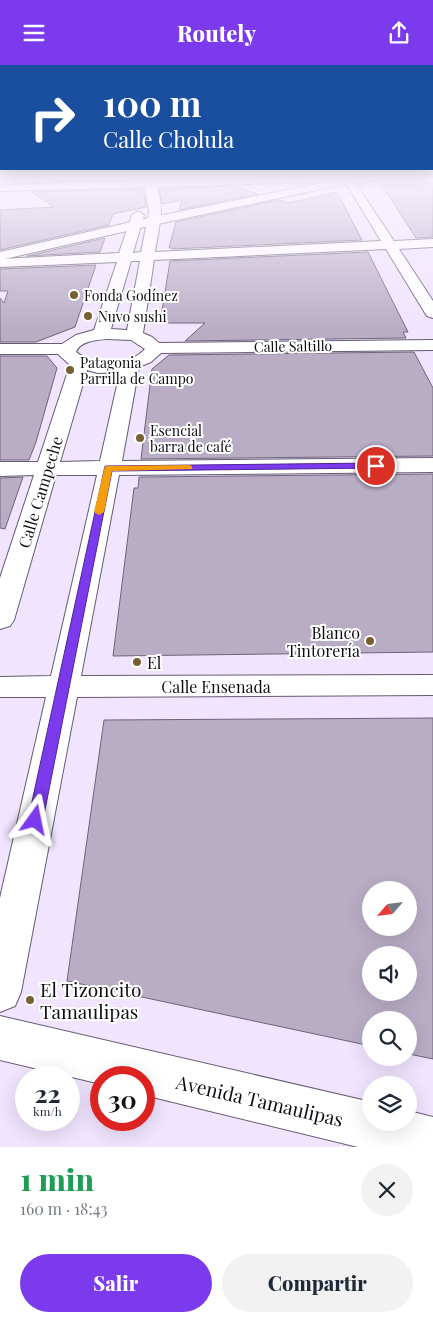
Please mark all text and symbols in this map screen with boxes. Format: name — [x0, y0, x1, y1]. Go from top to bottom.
text: Routely — [177, 18, 256, 48]
icon: menu — [20, 19, 48, 47]
icon: share — [385, 19, 413, 47]
text: 100 m — [103, 79, 201, 126]
icon: right — [20, 85, 85, 150]
text: Calle Cholula — [103, 124, 234, 154]
place label: Fonda Godínez — [84, 286, 178, 305]
marker: Fonda Godínez — [68, 289, 80, 301]
place label: Nuvo sushi — [98, 307, 167, 326]
marker: Nuvo sushi — [82, 310, 94, 322]
street label: Calle Saltillo — [254, 336, 333, 356]
place label: Patagonia Parrilla de Campo — [80, 353, 194, 388]
marker: Patagonia Parrilla de Campo — [64, 364, 76, 376]
place label: Esencial barra de café — [150, 421, 232, 456]
marker: Esencial barra de café — [134, 432, 146, 444]
street label: Calle Campeche — [13, 434, 67, 550]
pin — [355, 445, 397, 487]
icon: arrive — [362, 452, 390, 480]
place label: Blanco Tintorería — [287, 622, 360, 661]
marker: Blanco Tintorería — [364, 635, 376, 647]
place label: El — [147, 652, 162, 673]
marker: El — [131, 656, 143, 668]
street label: Calle Ensenada — [161, 676, 271, 697]
position arrow — [8, 793, 60, 845]
north arrow — [362, 881, 418, 936]
map controls — [362, 881, 417, 1131]
button: sound — [362, 946, 417, 1001]
place label: El Tizoncito Tamaulipas — [40, 976, 141, 1024]
marker: El Tizoncito Tamaulipas — [24, 994, 36, 1006]
button: search — [362, 1011, 417, 1066]
speed limit sign: 30 — [90, 1066, 155, 1131]
street label: Avenida Tamaulipas — [173, 1068, 346, 1132]
text: 22 — [34, 1076, 61, 1109]
button: layers — [362, 1076, 417, 1131]
text: km/h — [33, 1103, 62, 1119]
text: 1 min — [20, 1159, 94, 1199]
button: close — [361, 1164, 413, 1216]
text: 160 m · 18:43 — [20, 1198, 108, 1219]
button: Salir — [20, 1254, 212, 1312]
button: Compartir — [222, 1254, 413, 1312]

